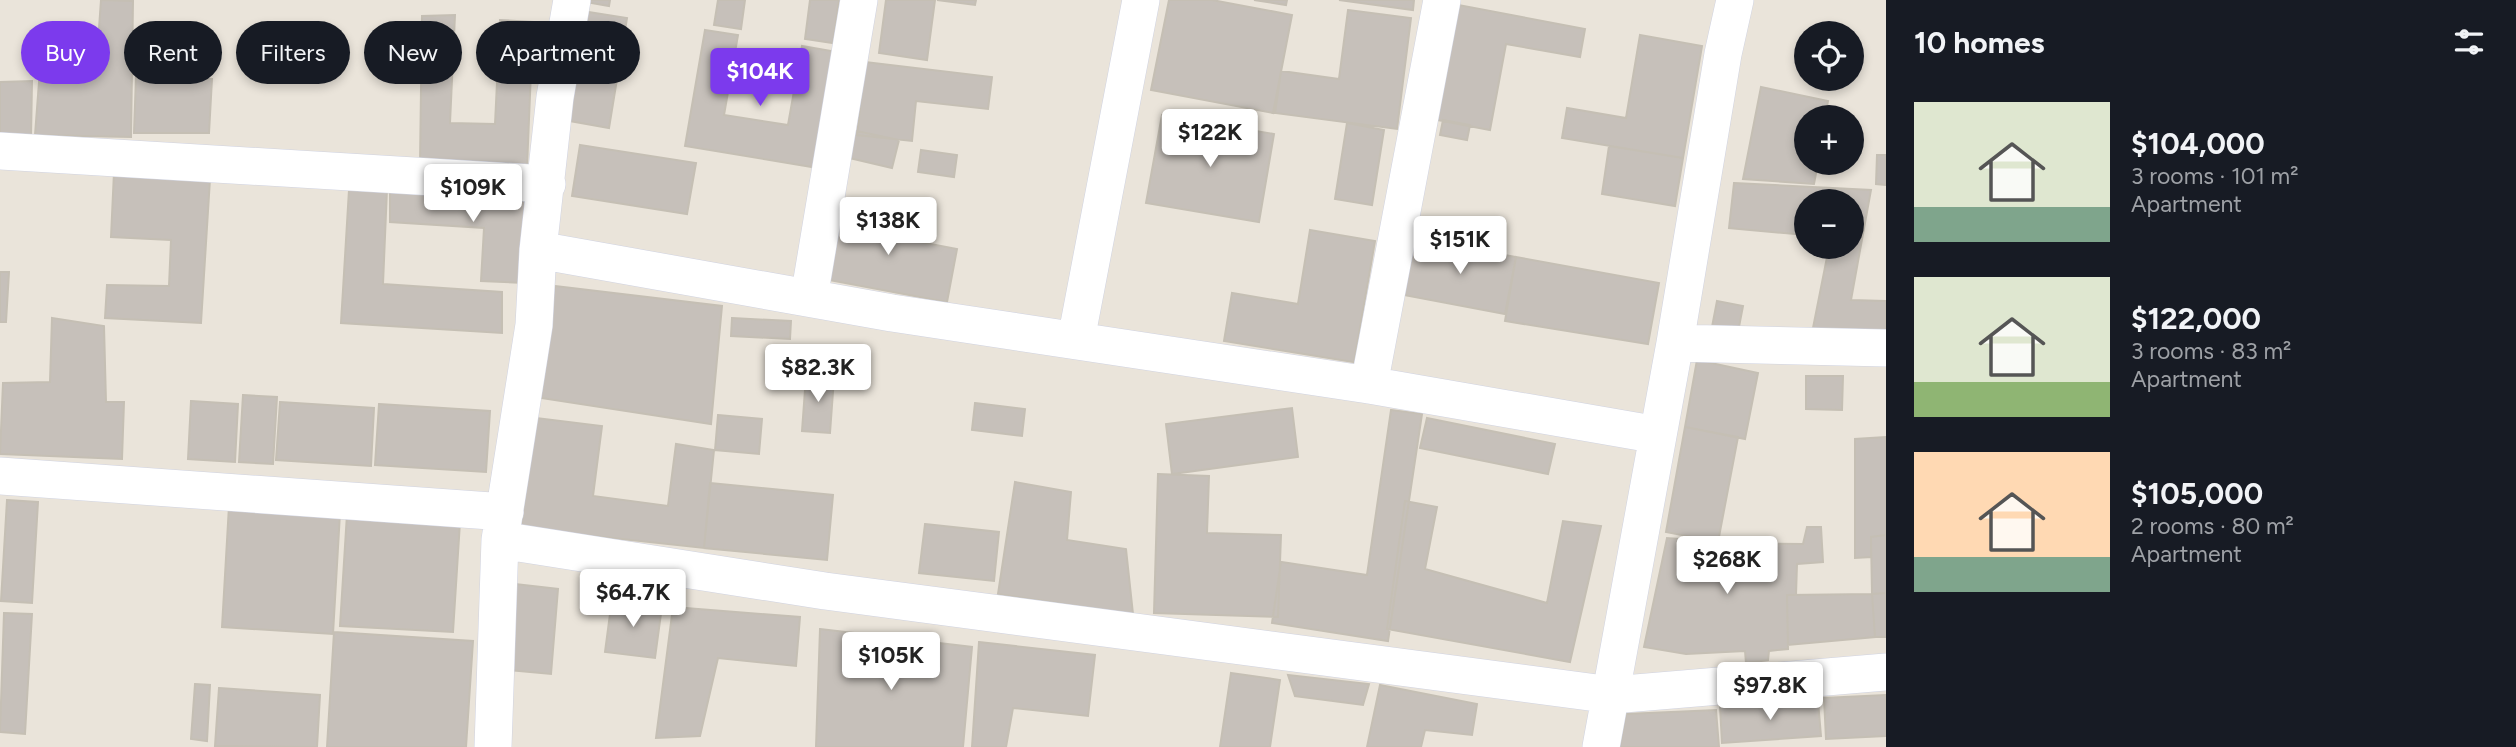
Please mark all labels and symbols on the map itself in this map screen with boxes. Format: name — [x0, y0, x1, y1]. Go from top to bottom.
pin: $104K — [711, 48, 809, 108]
pin: $122K — [1161, 110, 1259, 169]
pin: $109K — [424, 164, 522, 224]
pin: $138K — [839, 198, 937, 257]
pin: $151K — [1411, 216, 1509, 276]
pin: $82.3K — [761, 344, 875, 404]
pin: $268K — [1678, 536, 1776, 596]
pin: $64.7K — [576, 570, 690, 629]
pin: $105K — [842, 632, 940, 692]
pin: $97.8K — [1713, 662, 1827, 722]

